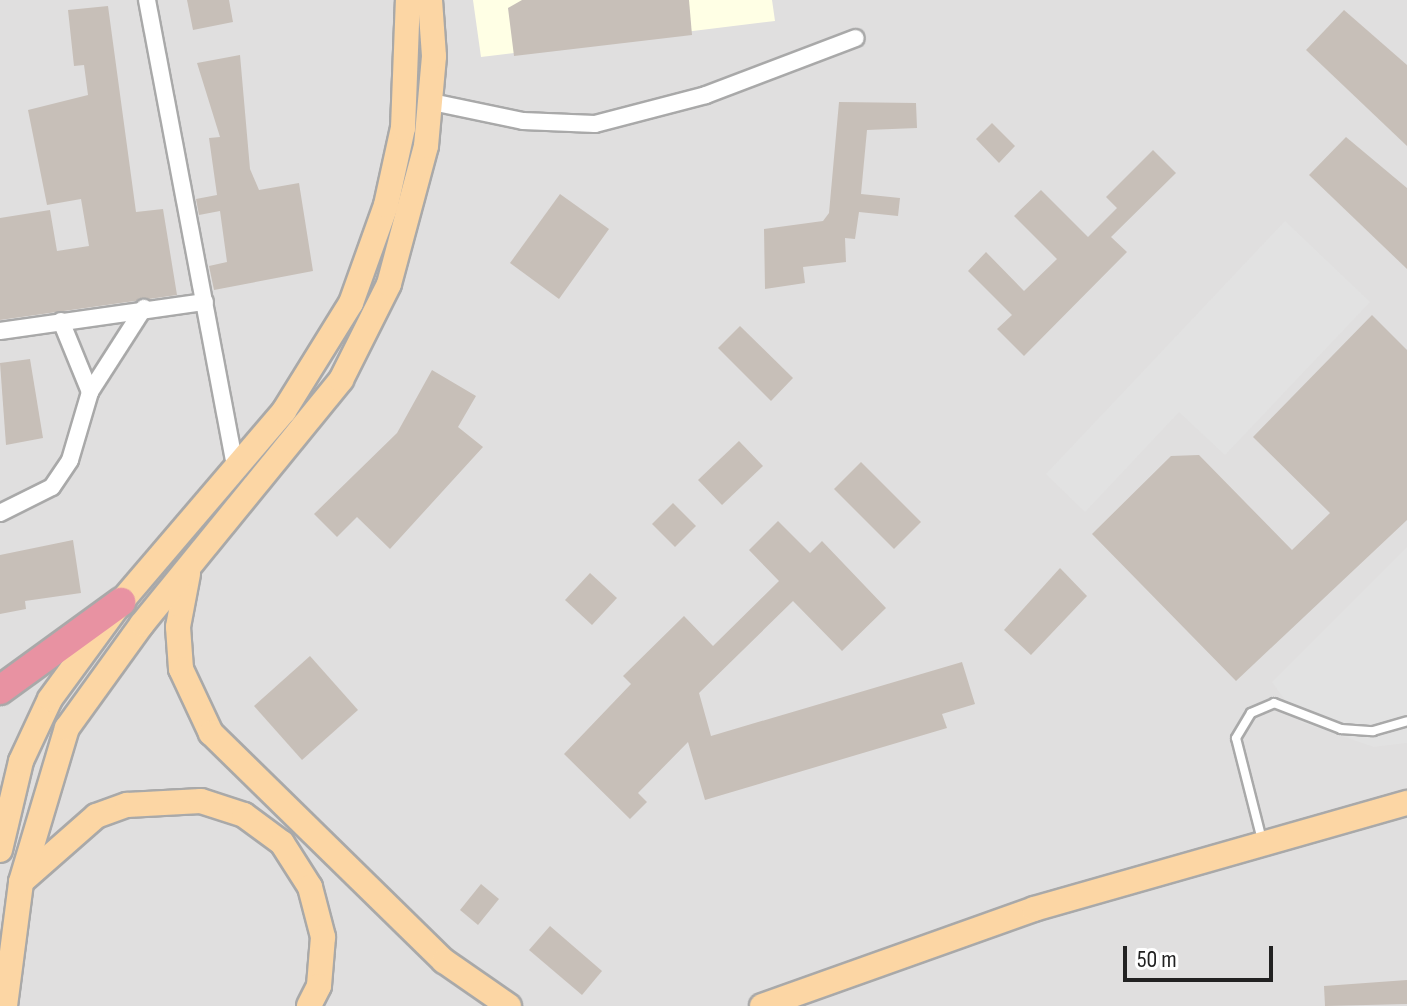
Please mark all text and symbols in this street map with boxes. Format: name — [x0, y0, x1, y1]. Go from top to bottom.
scale bar — [1127, 930, 1277, 980]
text: 50 m — [1137, 945, 1177, 974]

